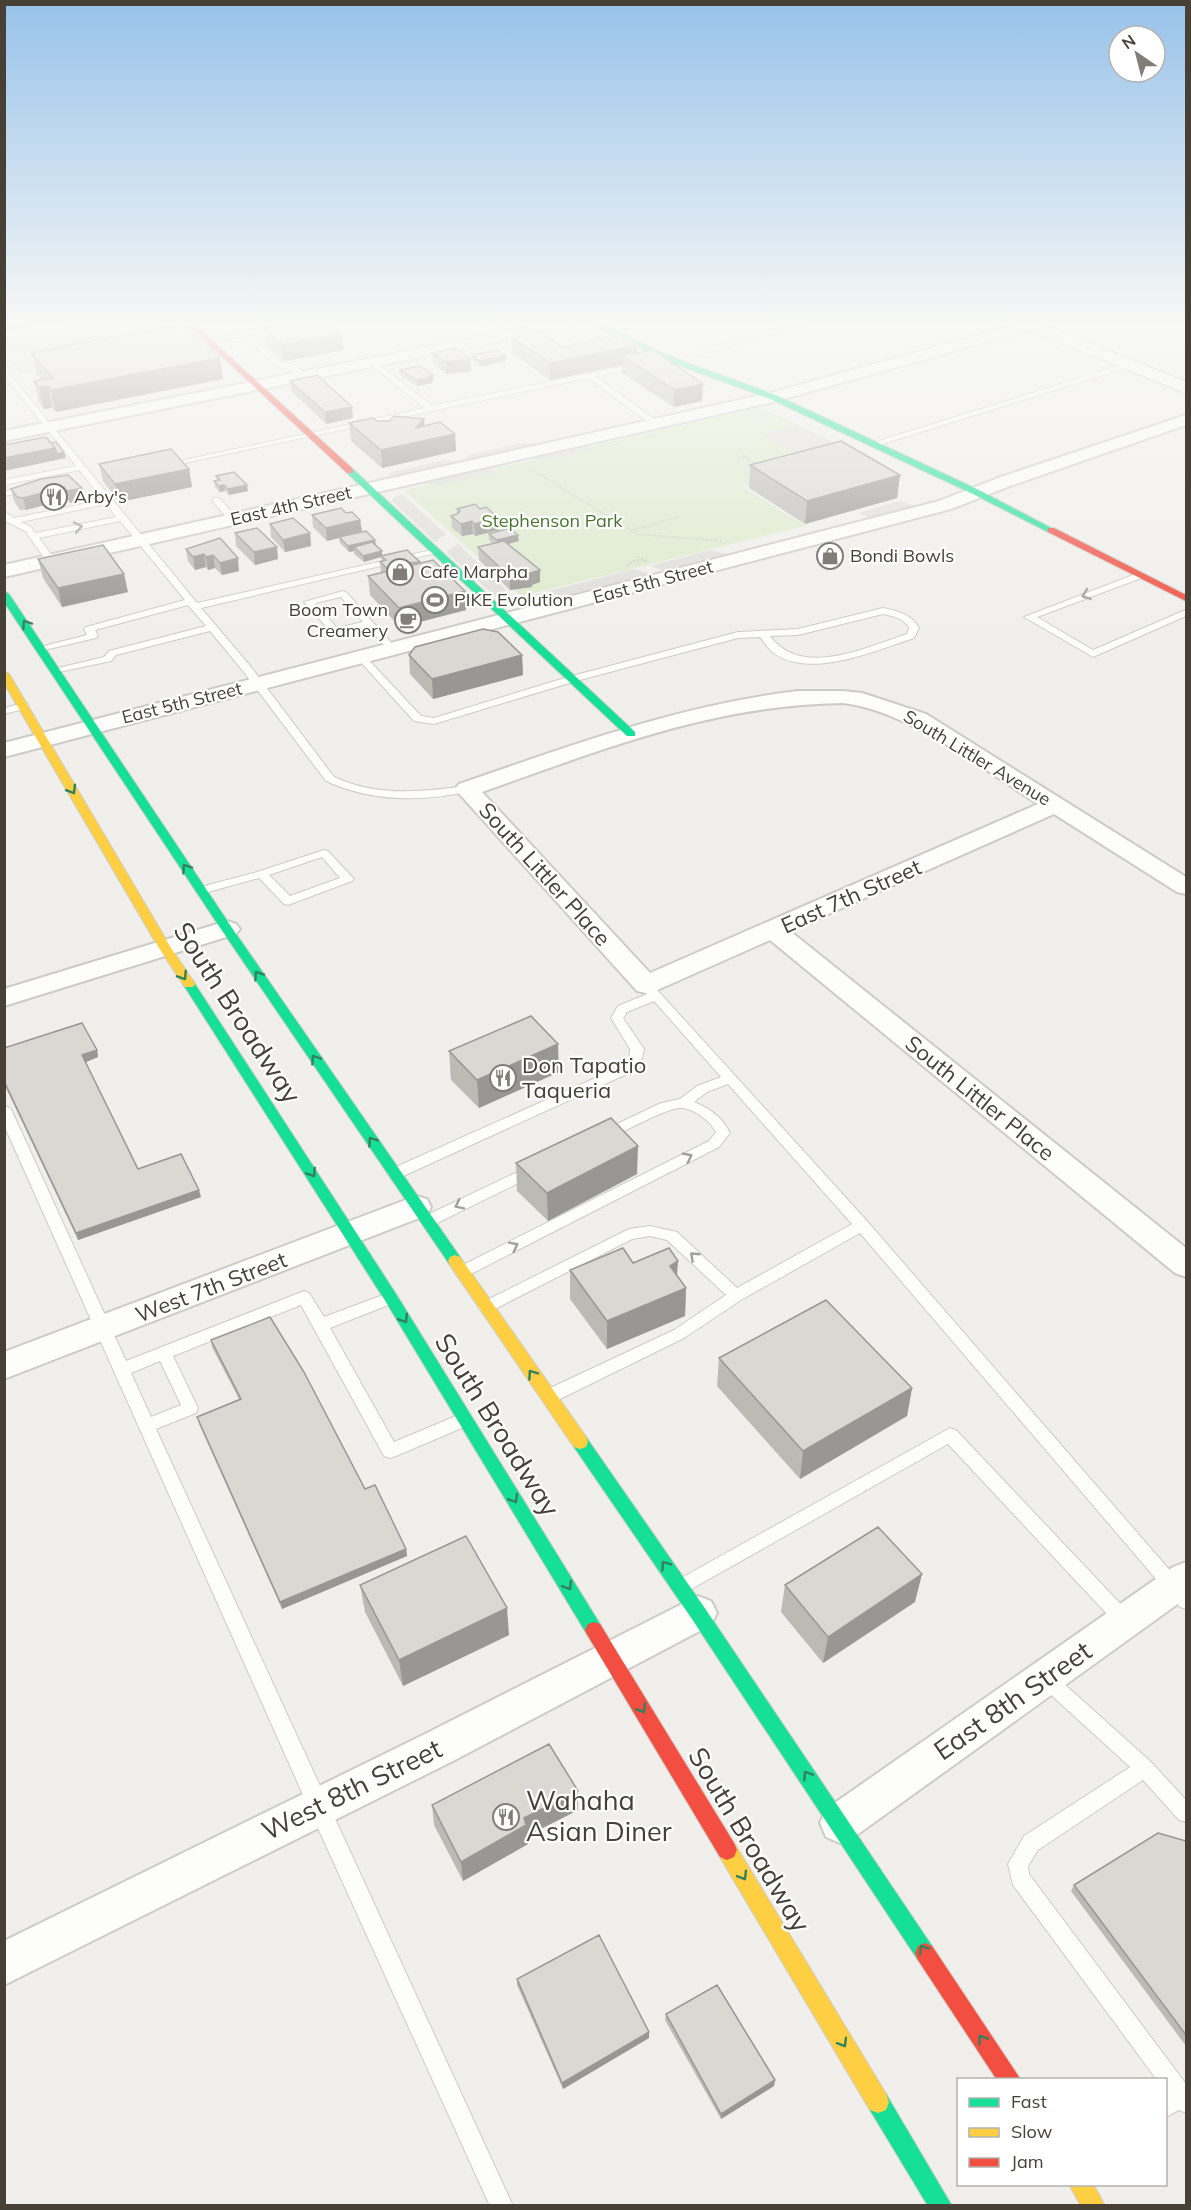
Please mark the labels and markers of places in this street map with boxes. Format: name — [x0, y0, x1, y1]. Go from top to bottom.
restaurant icon: Arby's — [39, 482, 69, 512]
place label: Arby's — [74, 485, 127, 508]
shop icon: Bondi Bowls — [815, 541, 845, 571]
place label: Bondi Bowls — [850, 544, 954, 567]
shop icon: Cafe Marpha — [385, 557, 415, 587]
place label: Cafe Marpha — [420, 560, 528, 583]
sports icon: PIKE Evolution — [420, 585, 450, 615]
place label: PIKE Evolution — [454, 588, 573, 611]
place label: Boom Town Creamery — [289, 598, 388, 642]
cafe icon: Boom Town Creamery — [393, 605, 423, 635]
place label: Don Tapatio Taqueria — [522, 1051, 646, 1104]
restaurant icon: Don Tapatio Taqueria — [488, 1063, 518, 1093]
place label: Wahaha Asian Diner — [526, 1783, 672, 1848]
restaurant icon: Wahaha Asian Diner — [491, 1802, 521, 1832]

